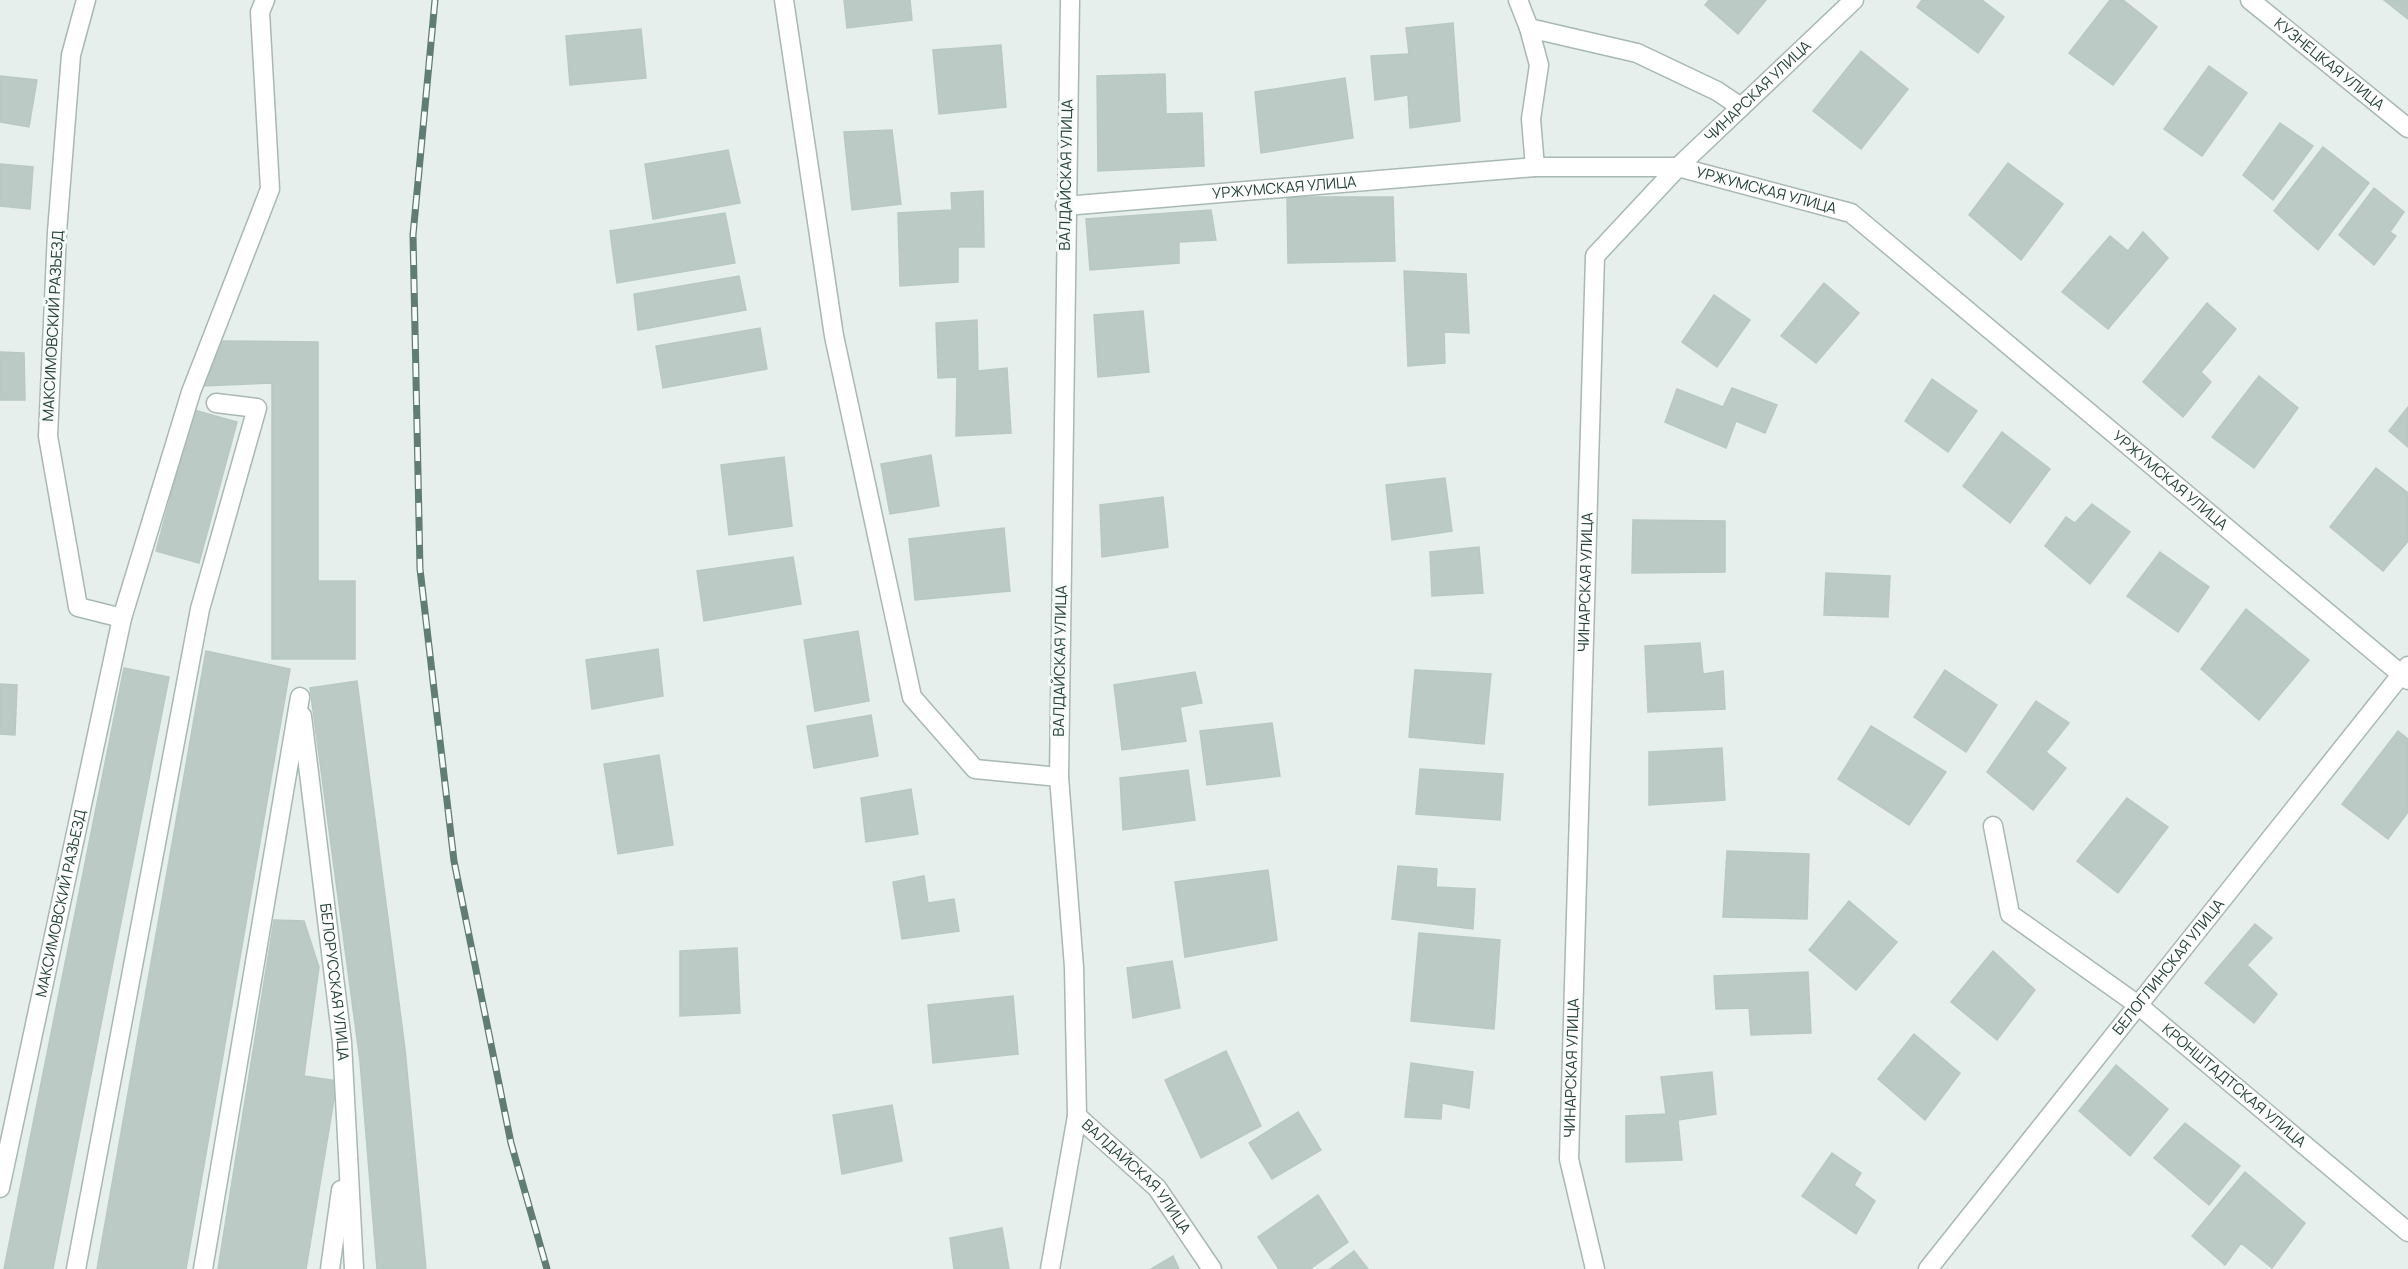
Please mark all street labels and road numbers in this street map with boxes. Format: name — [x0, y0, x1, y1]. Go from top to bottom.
street label: КУЗНЕЦКАЯ УЛИЦА — [2270, 13, 2390, 115]
street label: ЧИНАРСКАЯ УЛИЦА — [1699, 35, 1816, 147]
street label: ВАЛДАЙСКАЯ УЛИЦА — [1054, 99, 1077, 251]
street label: УРЖУМСКАЯ УЛИЦА — [1694, 161, 1840, 219]
street label: УРЖУМСКАЯ УЛИЦА — [1211, 171, 1358, 204]
street label: МАКСИМОВСКИЙ РАЗЪЕЗД — [37, 230, 68, 422]
street label: УРЖУМСКАЯ УЛИЦА — [2108, 426, 2233, 535]
street label: ЧИНАРСКАЯ УЛИЦА — [1573, 512, 1598, 652]
street label: ВАЛДАЙСКАЯ УЛИЦА — [1048, 585, 1071, 737]
street label: МАКСИМОВСКИЙ РАЗЪЕЗД — [30, 808, 91, 999]
street label: БЕЛОГЛИНСКАЯ УЛИЦА — [2107, 894, 2229, 1039]
street label: БЕЛОРУССКАЯ УЛИЦА — [315, 902, 354, 1062]
street label: ЧИНАРСКАЯ УЛИЦА — [1559, 997, 1584, 1138]
street label: КРОНШТАДТСКАЯ УЛИЦА — [2158, 1019, 2311, 1152]
street label: ВАЛДАЙСКАЯ УЛИЦА — [1077, 1114, 1196, 1238]

